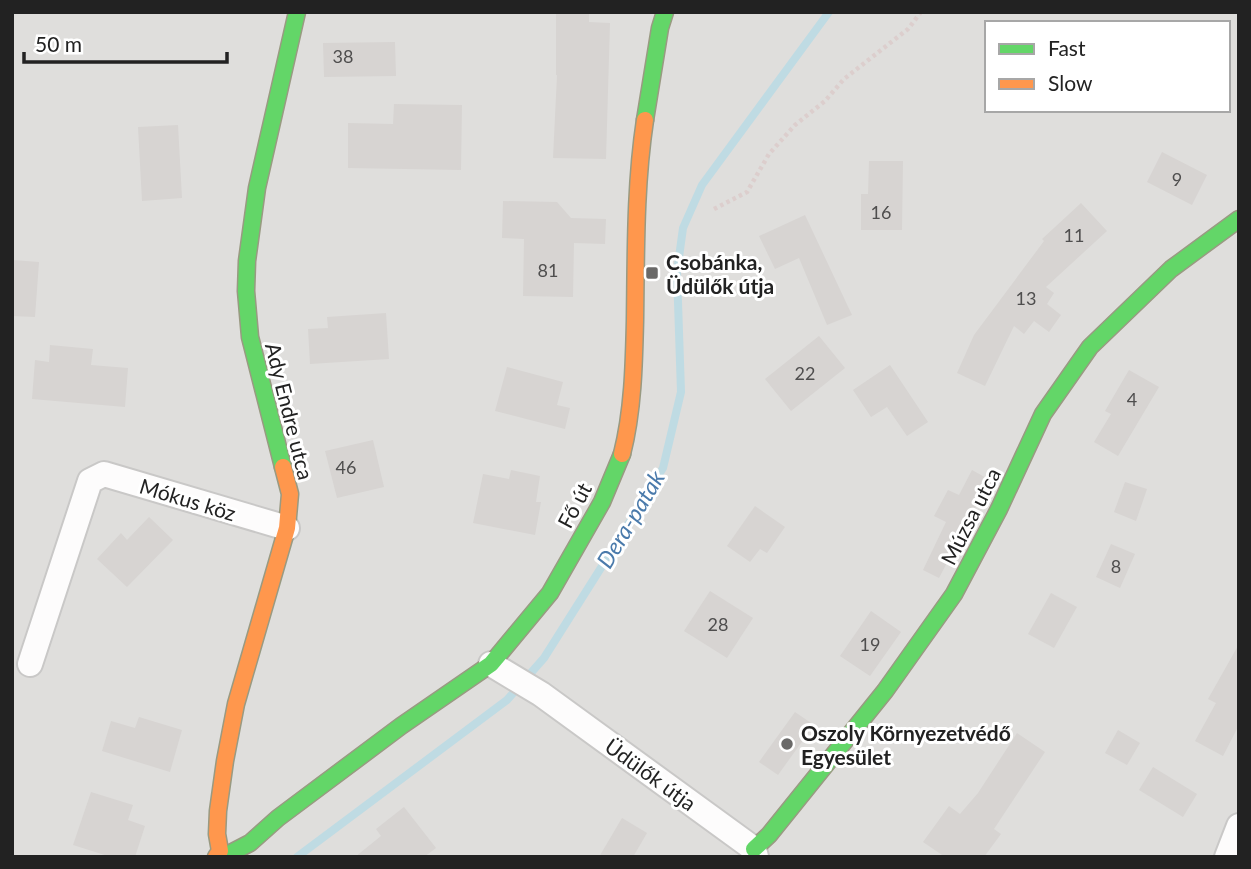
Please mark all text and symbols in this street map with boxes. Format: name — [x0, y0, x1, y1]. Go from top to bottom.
scale bar — [24, 21, 228, 65]
legend — [985, 21, 1230, 112]
text: 50 m — [35, 31, 82, 56]
text: Fast — [1048, 35, 1086, 60]
house number: 38 — [333, 45, 353, 67]
text: Slow — [1048, 70, 1093, 95]
house number: 9 — [1172, 168, 1182, 190]
house number: 16 — [871, 201, 891, 223]
house number: 11 — [1064, 224, 1084, 246]
place label: Csobánka, Üdülők útja — [666, 249, 774, 298]
house number: 81 — [538, 259, 558, 281]
marker: Csobánka, Üdülők útja — [644, 265, 660, 281]
house number: 13 — [1016, 287, 1036, 309]
street label: Ady Endre utca — [261, 340, 319, 482]
house number: 22 — [795, 362, 815, 384]
house number: 4 — [1127, 388, 1137, 410]
house number: 46 — [336, 456, 356, 478]
water label: Dera-patak — [590, 464, 671, 573]
street label: Múzsa utca — [935, 464, 1005, 568]
street label: Mókus köz — [137, 473, 239, 525]
street label: Fő út — [552, 478, 596, 532]
house number: 8 — [1111, 555, 1121, 577]
house number: 28 — [708, 613, 728, 635]
house number: 19 — [860, 633, 880, 655]
place label: Oszoly Környezetvédő Egyesület — [801, 720, 1011, 769]
street label: Üdülők útja — [601, 733, 701, 815]
marker: Oszoly Környezetvédő Egyesület — [779, 736, 795, 752]

